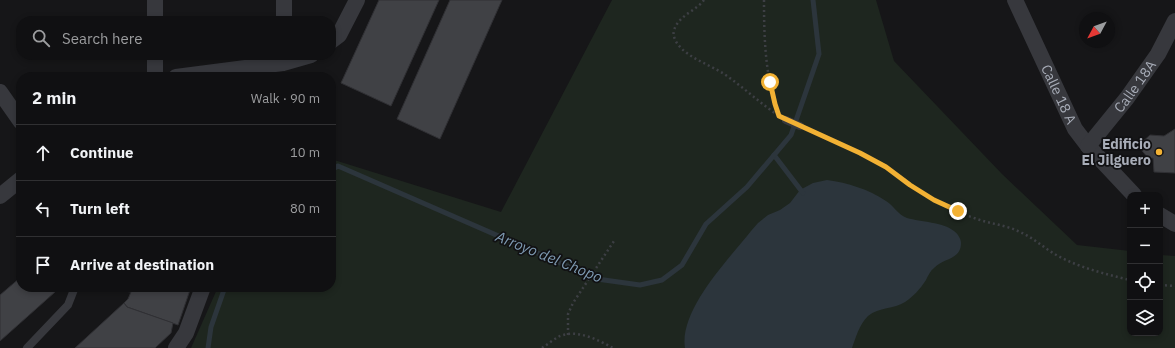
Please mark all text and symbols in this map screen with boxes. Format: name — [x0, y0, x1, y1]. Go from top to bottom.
north arrow — [1079, 12, 1115, 48]
search box — [16, 16, 336, 60]
icon: search — [30, 27, 52, 49]
text: Search here — [62, 29, 142, 48]
street label: Calle 18A — [1110, 56, 1160, 116]
street label: Calle 18 A — [1037, 62, 1080, 127]
route start — [761, 73, 779, 91]
text: 2 min — [32, 87, 76, 109]
text: Walk · 90 m — [251, 90, 320, 107]
place label: Edificio El Jilguero — [1082, 135, 1151, 169]
icon: ahead — [32, 142, 54, 164]
text: Continue — [70, 143, 134, 162]
text: 10 m — [290, 144, 320, 161]
marker: Edificio El Jilguero — [1154, 147, 1164, 157]
map controls — [1127, 192, 1163, 336]
button: + — [1127, 192, 1163, 228]
icon: left — [32, 198, 54, 220]
text: Turn left — [70, 199, 130, 218]
text: 80 m — [290, 200, 320, 217]
route end — [949, 202, 967, 220]
water label: Arroyo del Chopo — [492, 226, 605, 287]
button: − — [1127, 228, 1163, 264]
icon: arrive — [32, 254, 54, 276]
text: Arrive at destination — [70, 255, 214, 274]
button: locate — [1127, 264, 1163, 300]
button: layers — [1127, 300, 1163, 336]

